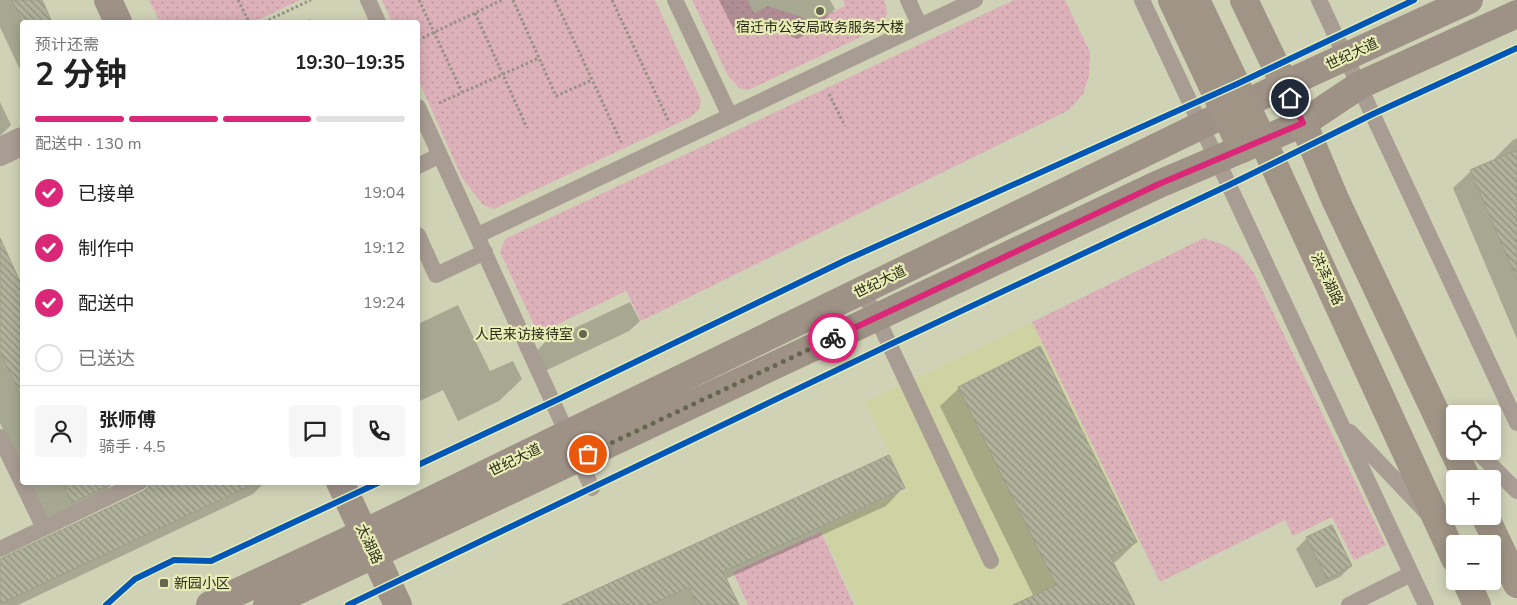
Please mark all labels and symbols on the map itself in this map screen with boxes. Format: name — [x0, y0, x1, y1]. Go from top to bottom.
marker: 宿迁市公安局政务服务大楼 — [814, 5, 826, 17]
place label: 宿迁市公安局政务服务大楼 — [736, 18, 904, 37]
street label: 世纪大道 — [1323, 34, 1381, 74]
pin — [1269, 77, 1311, 119]
street label: 洪泽湖路 — [1307, 250, 1347, 308]
street label: 世纪大道 — [851, 261, 909, 303]
courier — [808, 313, 858, 363]
place label: 人民来访接待室 — [475, 325, 573, 344]
marker: 人民来访接待室 — [577, 328, 589, 340]
pin — [567, 433, 609, 475]
street label: 世纪大道 — [486, 439, 544, 481]
street label: 太湖路 — [352, 521, 386, 567]
place label: 新园小区 — [174, 574, 230, 593]
marker: 新园小区 — [158, 577, 170, 589]

